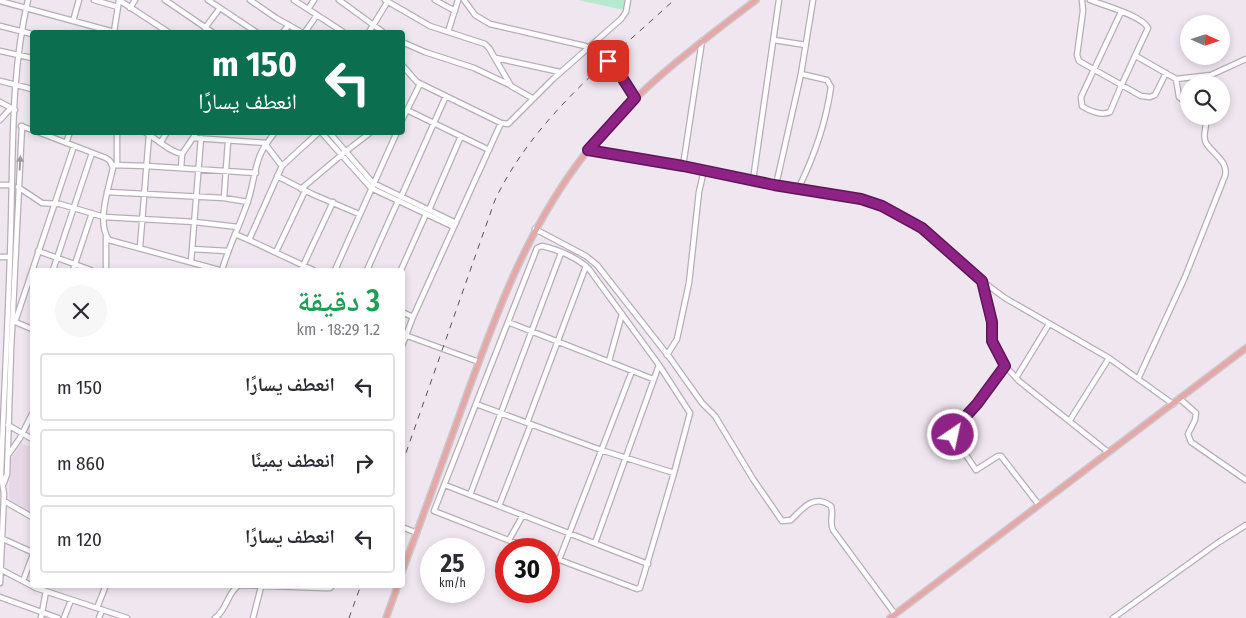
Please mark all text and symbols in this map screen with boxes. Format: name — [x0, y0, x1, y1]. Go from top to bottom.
north arrow — [1180, 15, 1230, 65]
map controls — [1180, 15, 1230, 125]
pin — [587, 40, 629, 82]
text: 150 m — [212, 43, 297, 85]
icon: arrive — [594, 47, 622, 75]
icon: left — [315, 50, 380, 115]
button: search — [1180, 75, 1230, 125]
text: انعطف يسارًا — [198, 88, 297, 115]
one-way arrow — [16, 155, 24, 171]
text: 3 دقيقة — [297, 283, 380, 319]
button: close — [55, 285, 107, 337]
text: 1.2 km · 18:29 — [297, 320, 380, 339]
text: انعطف يسارًا — [245, 373, 335, 396]
icon: left — [350, 373, 378, 401]
text: 150 m — [57, 376, 102, 399]
position arrow — [926, 408, 978, 460]
text: انعطف يمينًا — [250, 449, 335, 472]
icon: right — [350, 449, 378, 477]
text: 860 m — [57, 452, 105, 475]
text: انعطف يسارًا — [245, 525, 335, 548]
icon: left — [350, 525, 378, 553]
text: 120 m — [57, 528, 102, 551]
speed limit sign: 30 — [495, 538, 560, 603]
text: 25 — [441, 549, 464, 579]
text: km/h — [439, 576, 466, 590]

